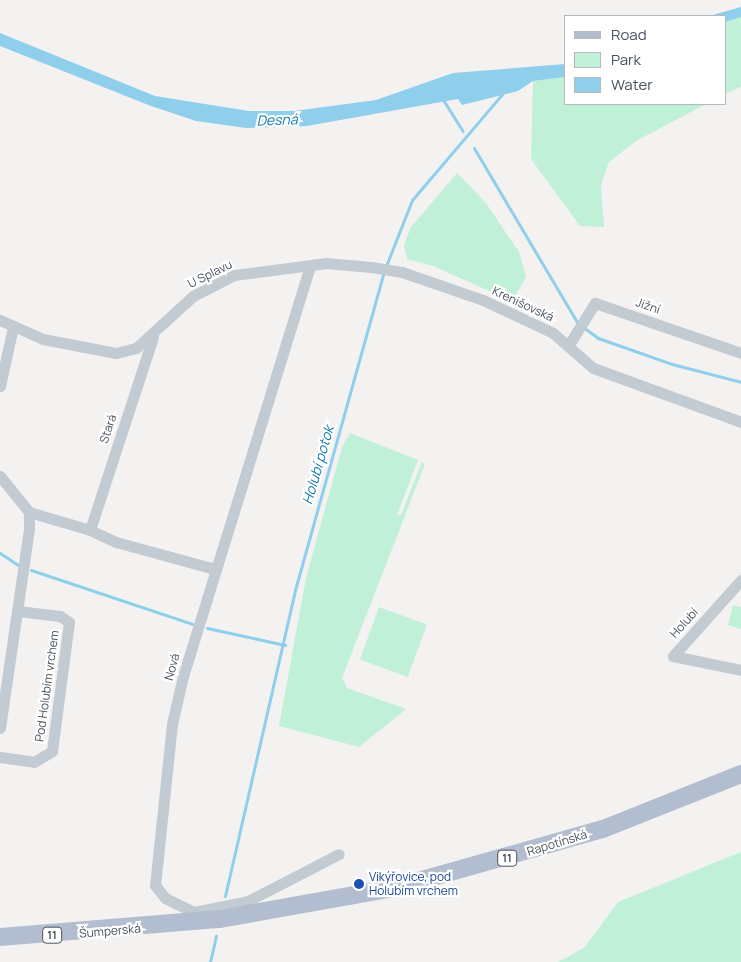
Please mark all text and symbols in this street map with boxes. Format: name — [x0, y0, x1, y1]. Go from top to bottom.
legend — [564, 15, 726, 105]
text: Road — [611, 24, 647, 45]
text: Park — [611, 49, 641, 70]
text: Water — [611, 74, 653, 95]
water label: Desná — [256, 111, 298, 129]
street label: U Splavu — [185, 257, 235, 291]
street label: Krenišovská — [490, 284, 556, 324]
street label: Jižní — [634, 295, 662, 317]
street label: Stará — [97, 413, 119, 445]
water label: Holubí potok — [299, 424, 337, 506]
street label: Holubí — [667, 605, 701, 641]
street label: Pod Holubím vrchem — [32, 629, 62, 743]
street label: Nová — [161, 652, 183, 682]
street label: Rapotínská — [525, 827, 589, 859]
road number: 11 — [497, 850, 517, 866]
place label: Vikýřovice, pod Holubím vrchem — [369, 870, 458, 898]
marker: Vikýřovice, pod Holubím vrchem — [353, 878, 365, 890]
street label: Šumperská — [79, 921, 141, 941]
road number: 11 — [42, 926, 62, 944]

